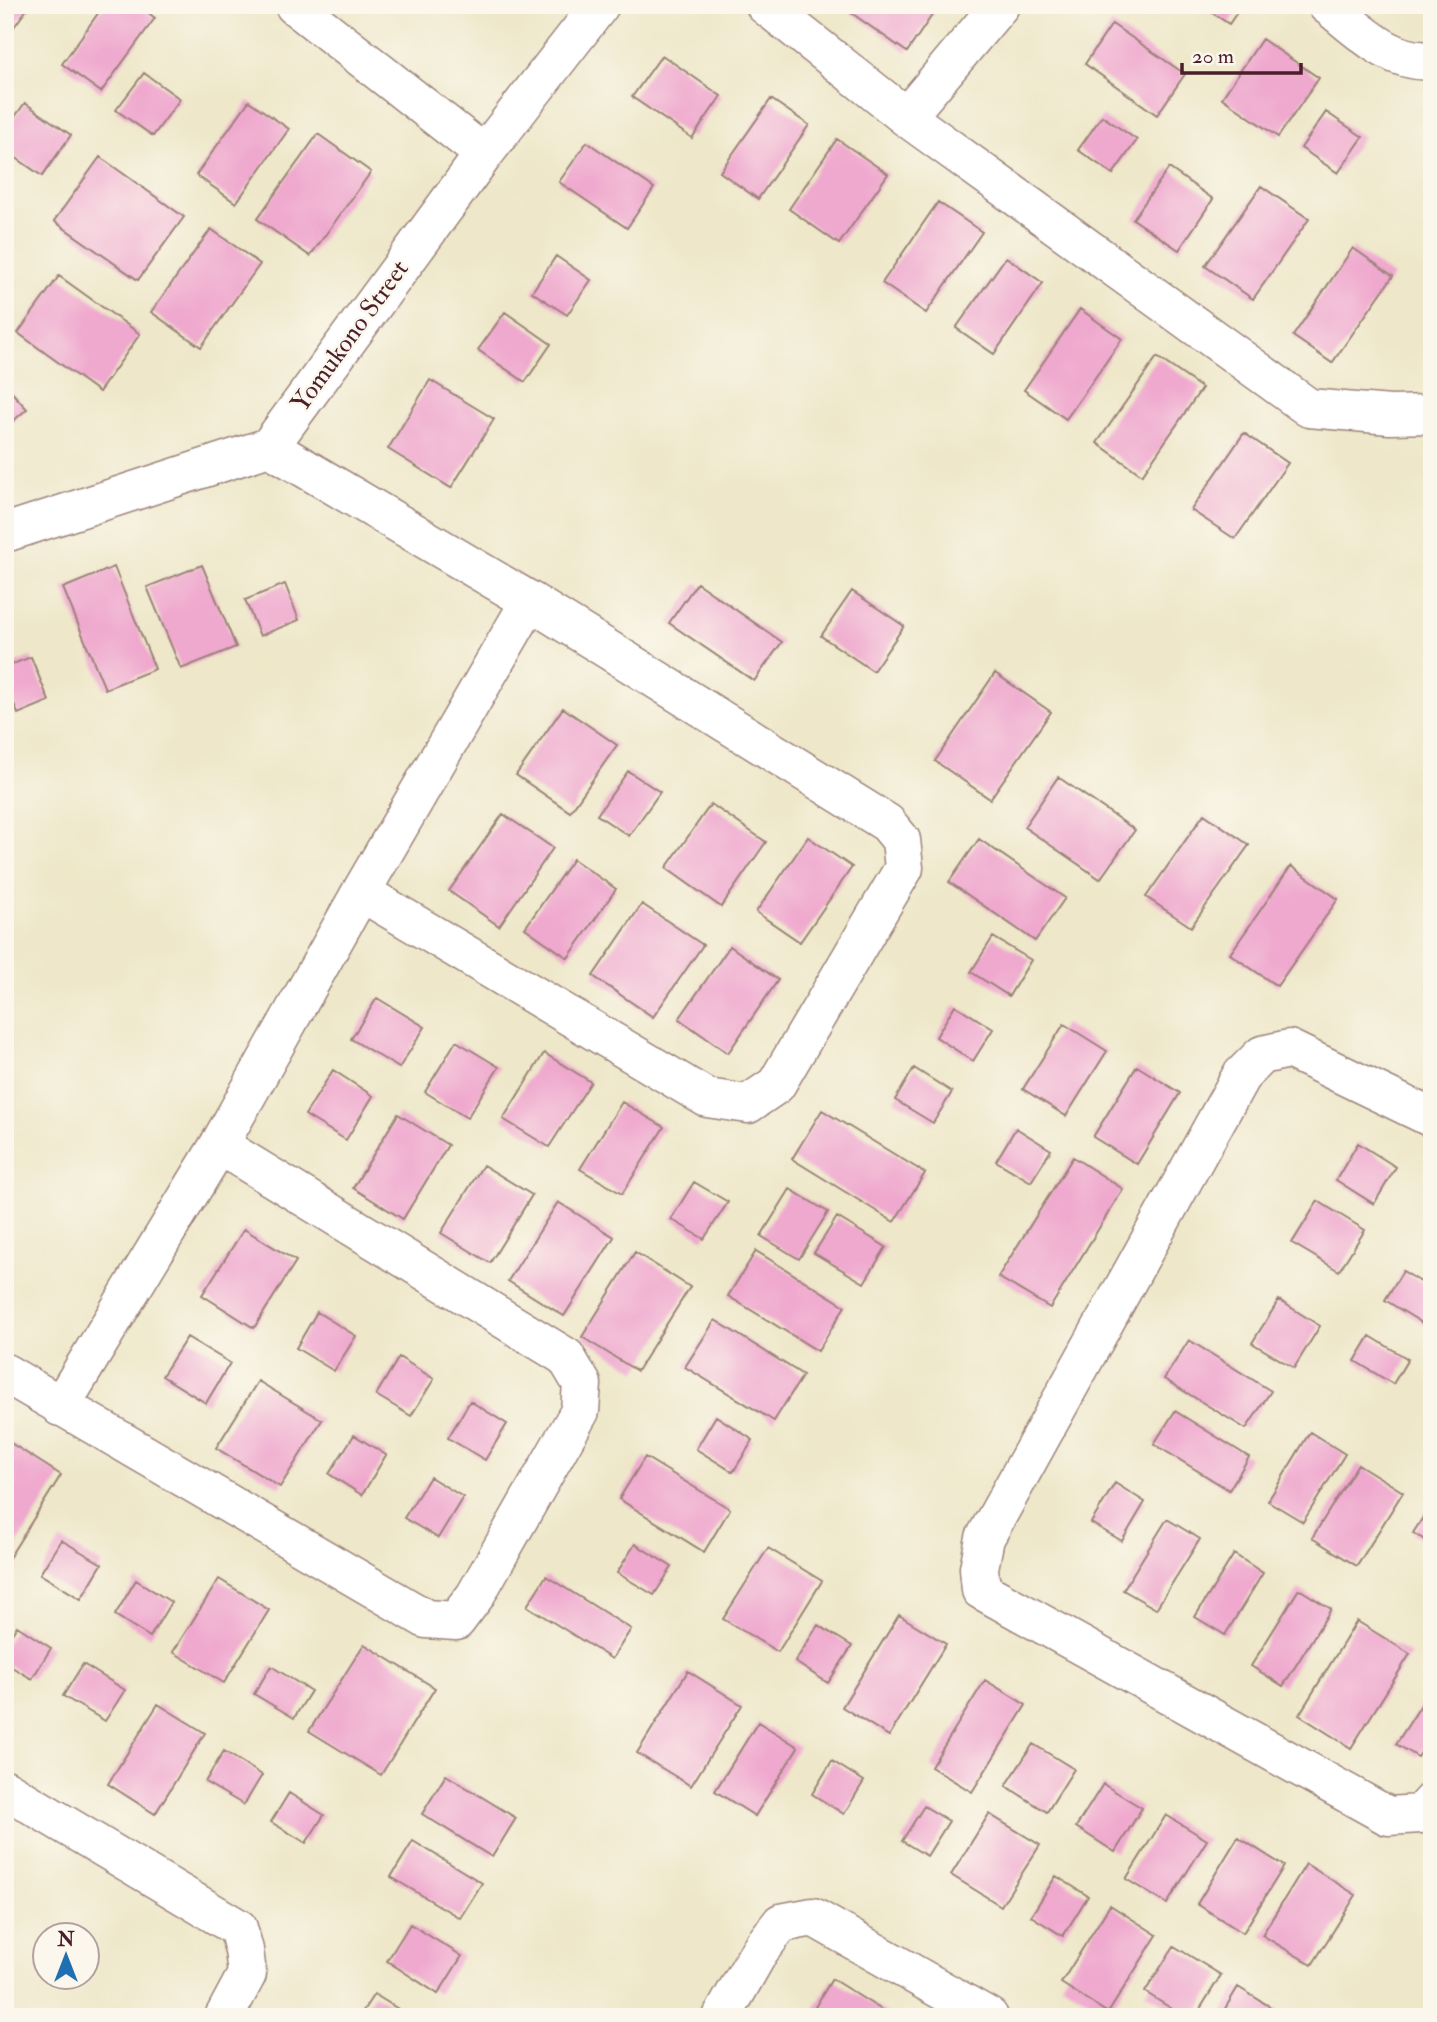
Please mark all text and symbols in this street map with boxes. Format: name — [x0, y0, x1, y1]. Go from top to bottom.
scale bar — [1182, 32, 1300, 76]
text: 20 m — [1192, 43, 1234, 70]
street label: Yomukono Street — [284, 254, 416, 418]
north arrow — [32, 1920, 102, 1990]
text: N — [56, 1928, 75, 1952]

